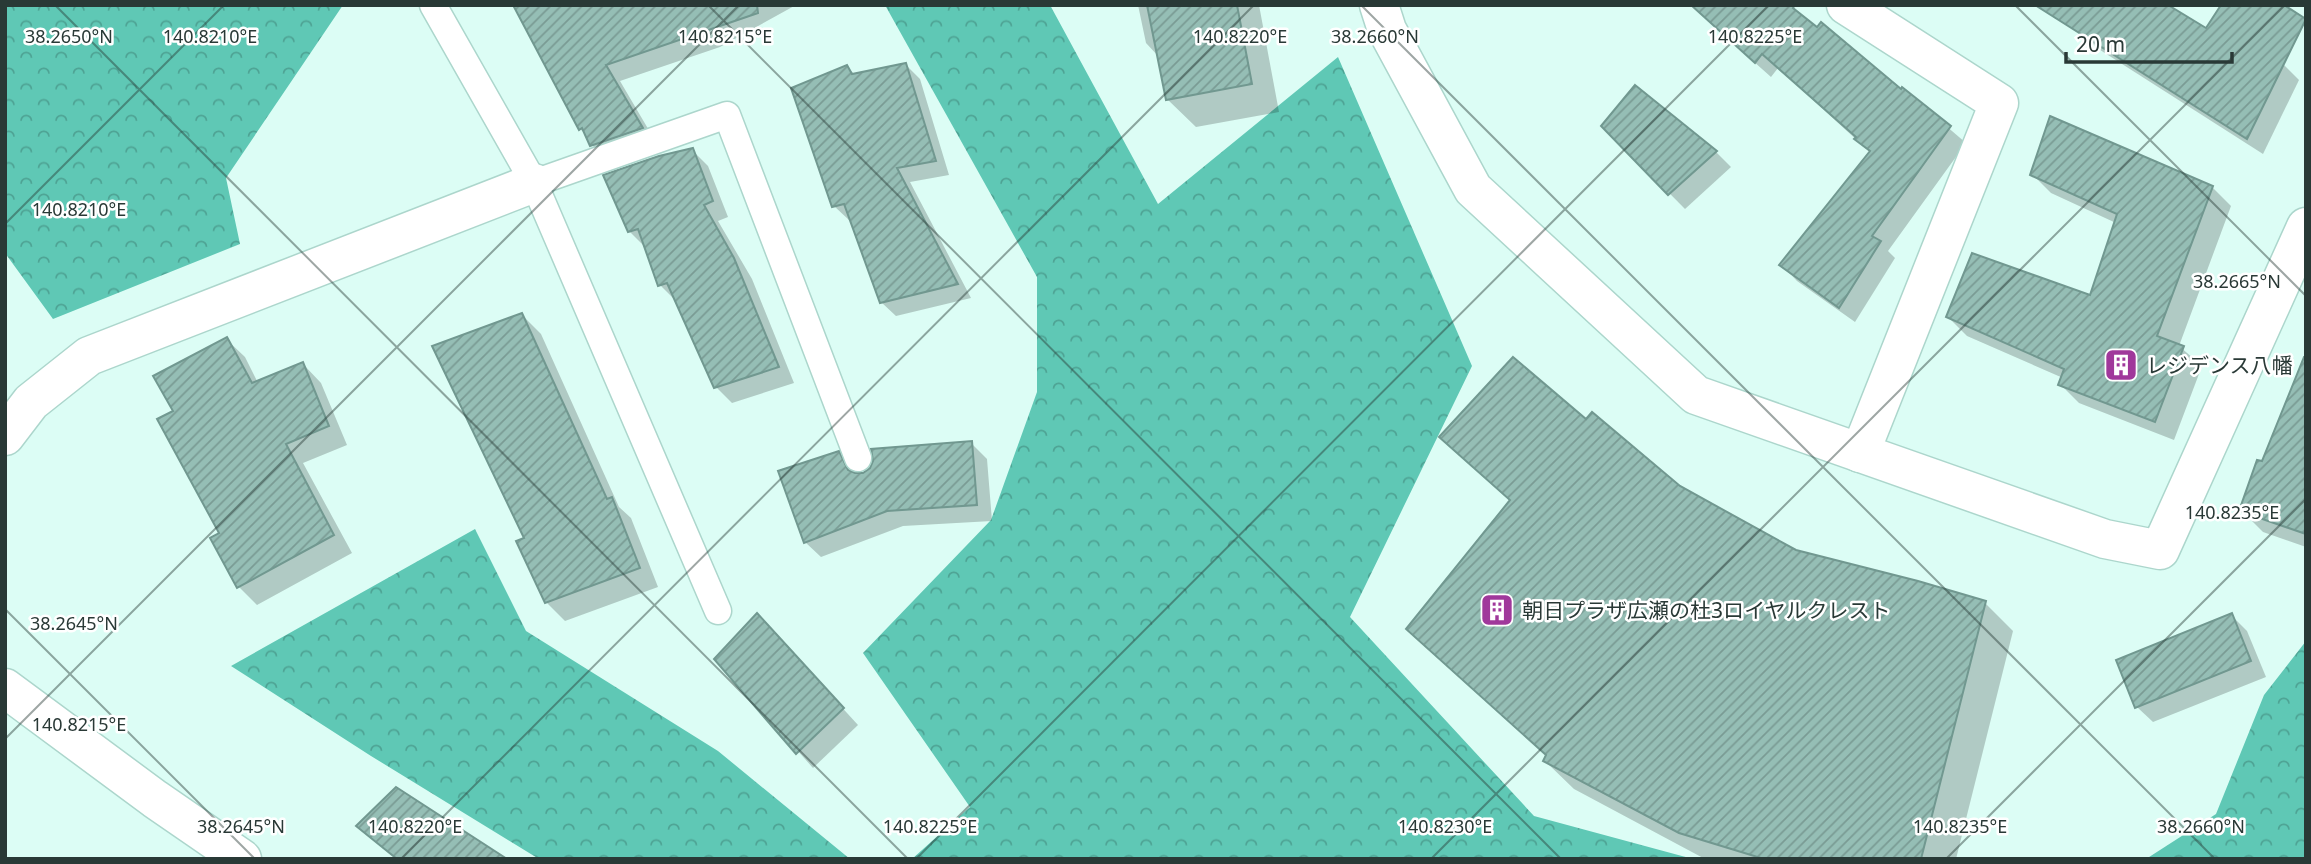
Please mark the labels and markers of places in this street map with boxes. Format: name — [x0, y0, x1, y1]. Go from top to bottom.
building icon: レジデンス八幡 — [2102, 346, 2140, 384]
place label: レジデンス八幡 — [2146, 351, 2293, 379]
building icon: 朝日プラザ広瀬の杜3ロイヤルクレスト — [1478, 591, 1516, 629]
place label: 朝日プラザ広瀬の杜3ロイヤルクレスト — [1522, 596, 1890, 624]

